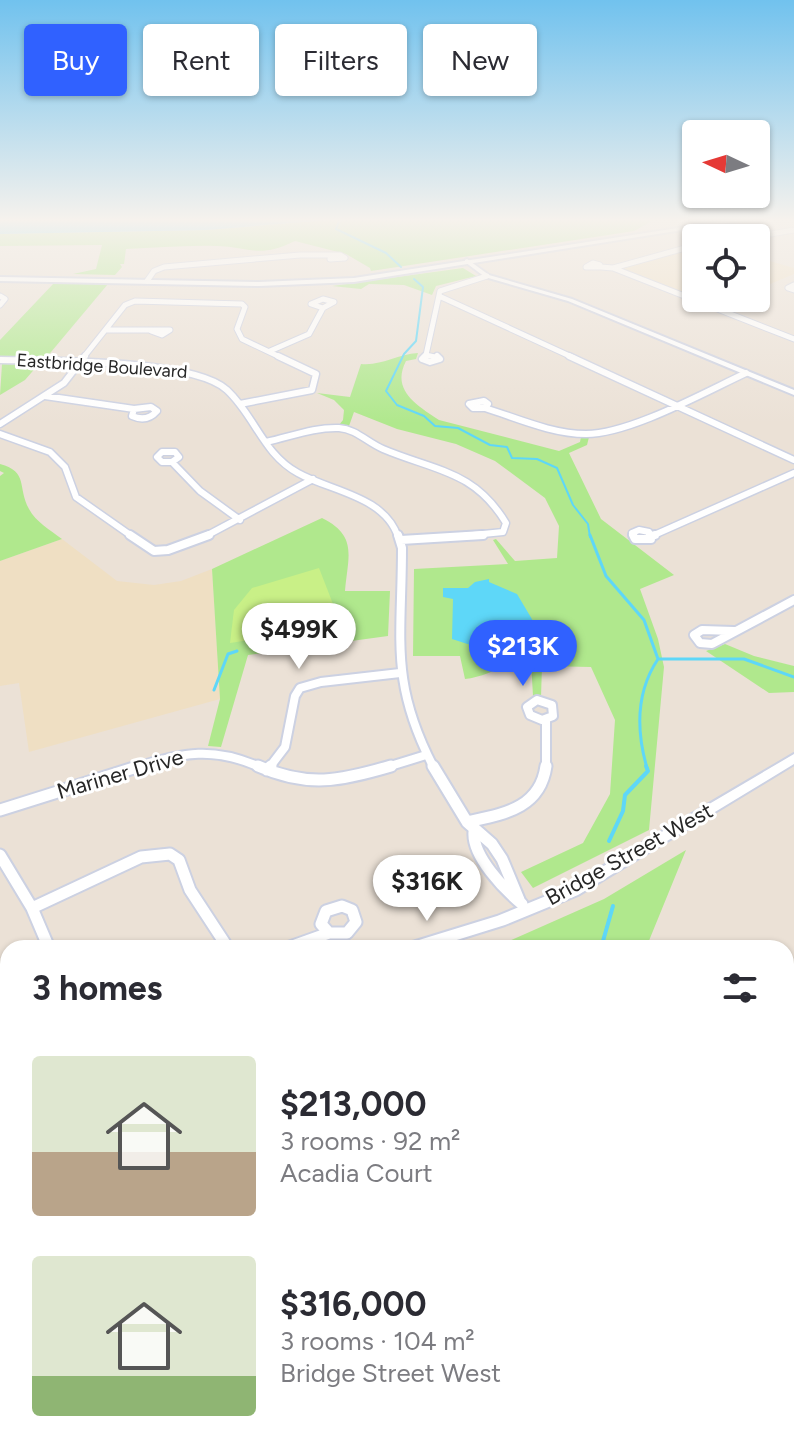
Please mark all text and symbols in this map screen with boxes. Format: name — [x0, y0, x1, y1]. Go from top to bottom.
chip: Buy — [24, 24, 127, 96]
chip: Rent — [143, 24, 259, 96]
chip: Filters — [275, 24, 407, 96]
chip: New — [423, 24, 537, 96]
north arrow — [682, 120, 770, 208]
map controls — [682, 120, 770, 312]
button: locate — [682, 224, 770, 312]
street label: Eastbridge Boulevard — [16, 349, 188, 383]
pin: $499K — [243, 603, 355, 671]
text: $499K — [260, 613, 338, 645]
pin: $213K — [467, 620, 579, 688]
text: $213K — [487, 630, 559, 662]
street label: Mariner Drive — [54, 743, 186, 805]
street label: Bridge Street West — [541, 797, 717, 911]
pin: $316K — [371, 855, 483, 923]
text: $316K — [391, 865, 463, 897]
icon: filters — [718, 966, 762, 1010]
text: 3 homes — [32, 968, 162, 1009]
text: $213,000 — [280, 1084, 427, 1125]
icon: home — [96, 1088, 192, 1184]
text: 3 rooms · 92 m² — [280, 1125, 460, 1157]
text: Acadia Court — [280, 1157, 433, 1189]
text: $316,000 — [280, 1284, 427, 1325]
icon: home — [96, 1288, 192, 1384]
text: 3 rooms · 104 m² — [280, 1325, 475, 1357]
text: Bridge Street West — [280, 1357, 501, 1389]

